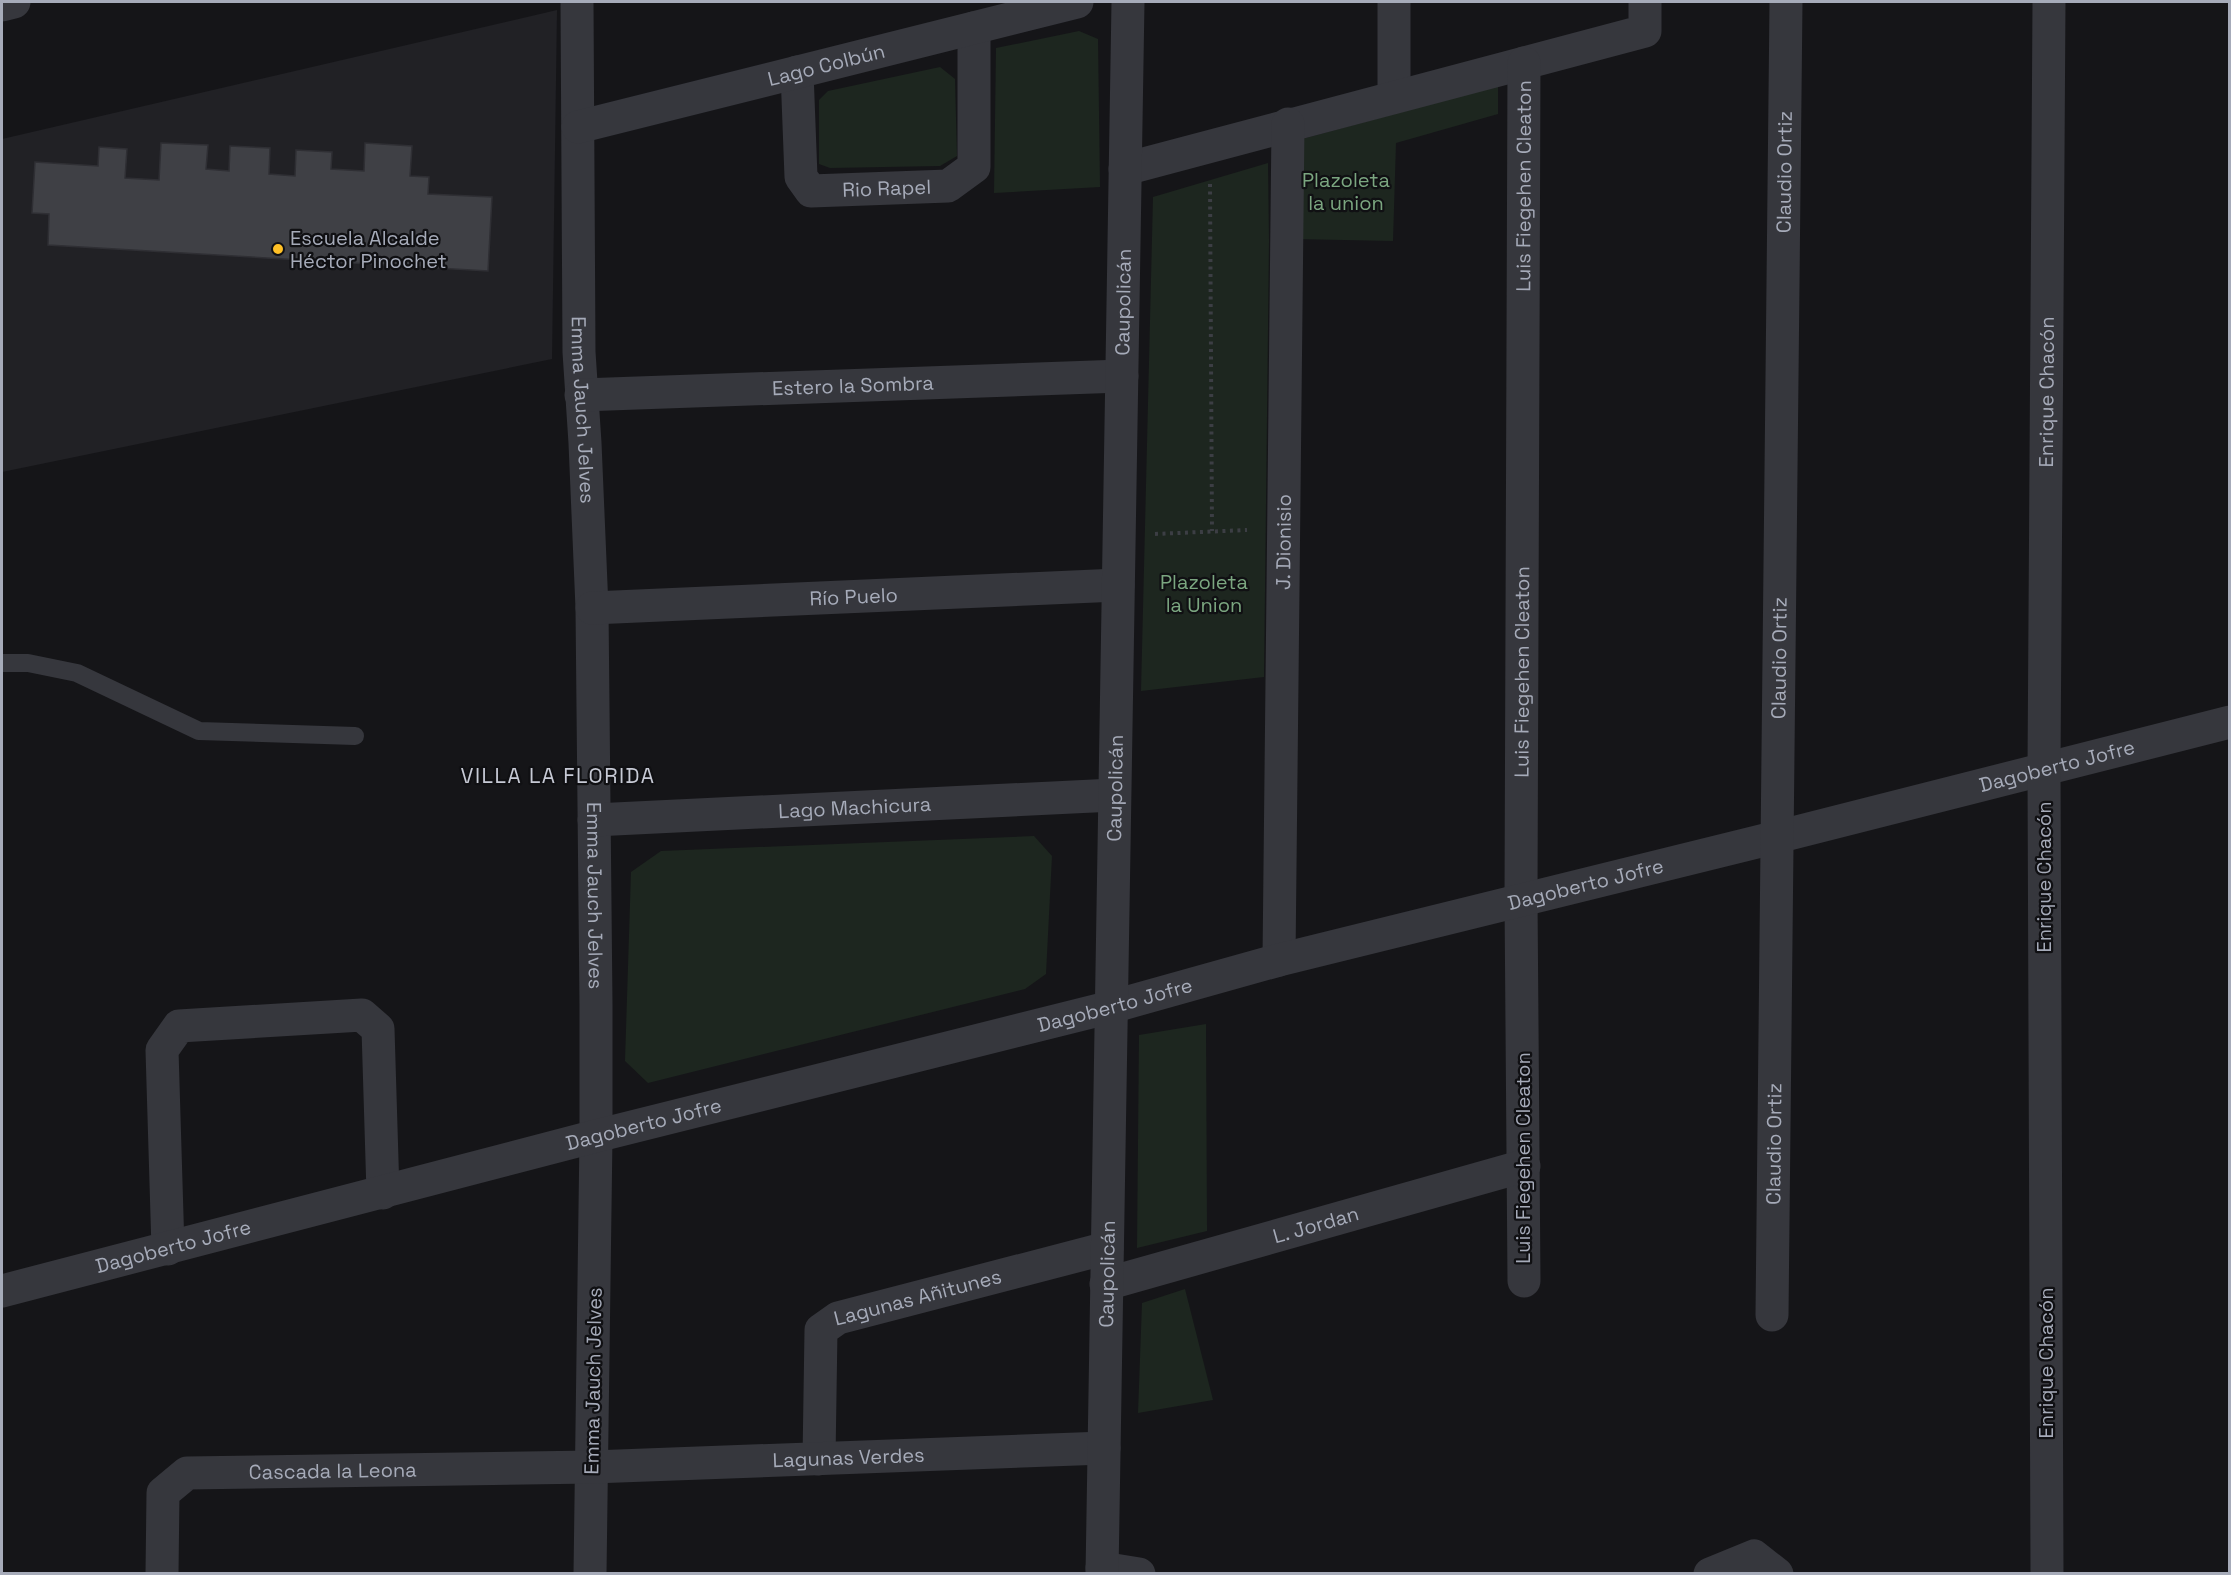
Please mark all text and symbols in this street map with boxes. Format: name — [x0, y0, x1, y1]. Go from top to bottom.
street label: Lago Colbún — [765, 38, 888, 92]
street label: Luis Fiegehen Cleaton — [1510, 80, 1537, 292]
street label: Claudio Ortiz — [1771, 111, 1798, 233]
park label: Plazoleta la union — [1302, 167, 1390, 216]
street label: Rio Rapel — [842, 174, 932, 203]
place label: Escuela Alcalde Héctor Pinochet — [290, 225, 447, 274]
marker: Escuela Alcalde Héctor Pinochet — [271, 242, 285, 256]
street label: Caupolicán — [1109, 248, 1137, 356]
street label: Emma Jauch Jelves — [566, 316, 601, 504]
street label: Enrique Chacón — [2033, 316, 2060, 468]
street label: Estero la Sombra — [771, 370, 934, 401]
street label: J. Dionisio — [1270, 494, 1297, 590]
street label: Luis Fiegehen Cleaton — [1508, 566, 1535, 778]
park label: Plazoleta la Union — [1160, 569, 1248, 618]
street label: Río Puelo — [809, 582, 899, 611]
street label: Claudio Ortiz — [1765, 597, 1793, 719]
street label: Caupolicán — [1101, 734, 1129, 842]
street label: Dagoberto Jofre — [1976, 734, 2137, 798]
district label: VILLA LA FLORIDA — [461, 762, 655, 789]
street label: Lago Machicura — [778, 791, 932, 824]
street label: Emma Jauch Jelves — [581, 802, 609, 989]
street label: Enrique Chacón — [2031, 802, 2057, 952]
street label: Dagoberto Jofre — [1505, 853, 1666, 916]
street label: Dagoberto Jofre — [1035, 972, 1195, 1038]
street label: Luis Fiegehen Cleaton — [1510, 1052, 1536, 1264]
street label: Claudio Ortiz — [1760, 1083, 1787, 1205]
street label: Dagoberto Jofre — [563, 1092, 724, 1156]
street label: L. Jordan — [1270, 1200, 1362, 1249]
street label: Dagoberto Jofre — [93, 1214, 254, 1279]
street label: Caupolicán — [1093, 1220, 1121, 1328]
street label: Lagunas Añitunes — [831, 1263, 1004, 1332]
street label: Emma Jauch Jelves — [578, 1287, 608, 1475]
street label: Enrique Chacón — [2033, 1288, 2059, 1438]
street label: Lagunas Verdes — [772, 1442, 925, 1473]
street label: Cascada la Leona — [249, 1457, 417, 1485]

